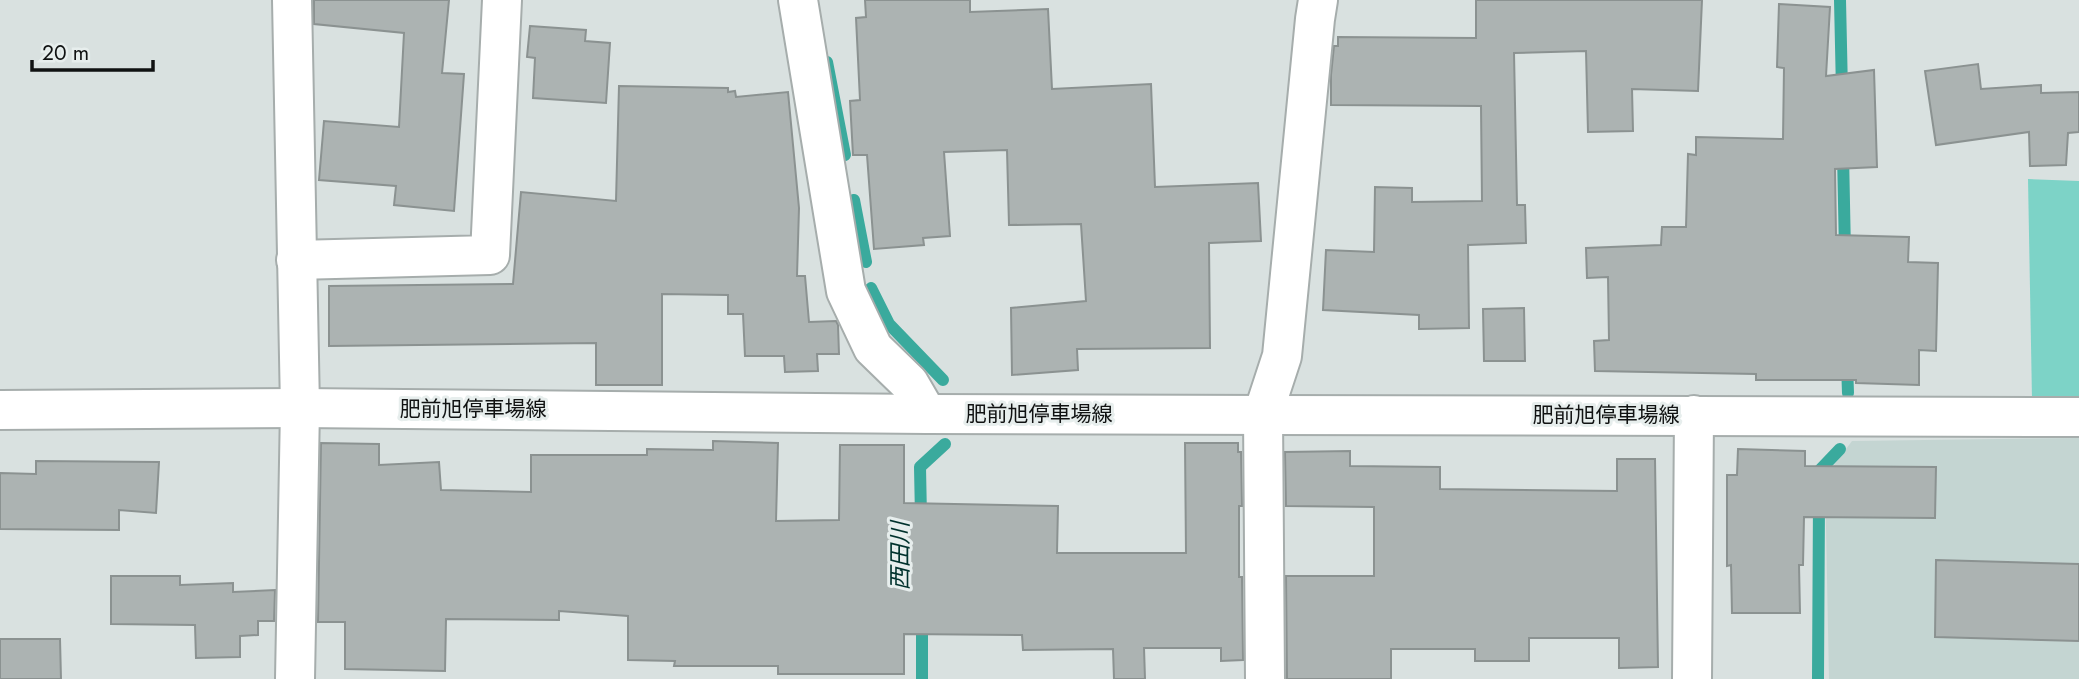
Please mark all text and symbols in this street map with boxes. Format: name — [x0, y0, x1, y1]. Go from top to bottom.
scale bar — [32, 28, 152, 72]
text: 20 m — [42, 38, 89, 68]
street label: 肥前旭停車場線 — [400, 394, 547, 424]
street label: 肥前旭停車場線 — [966, 399, 1113, 429]
street label: 肥前旭停車場線 — [1533, 400, 1680, 430]
water label: 西田川 — [883, 519, 917, 591]

